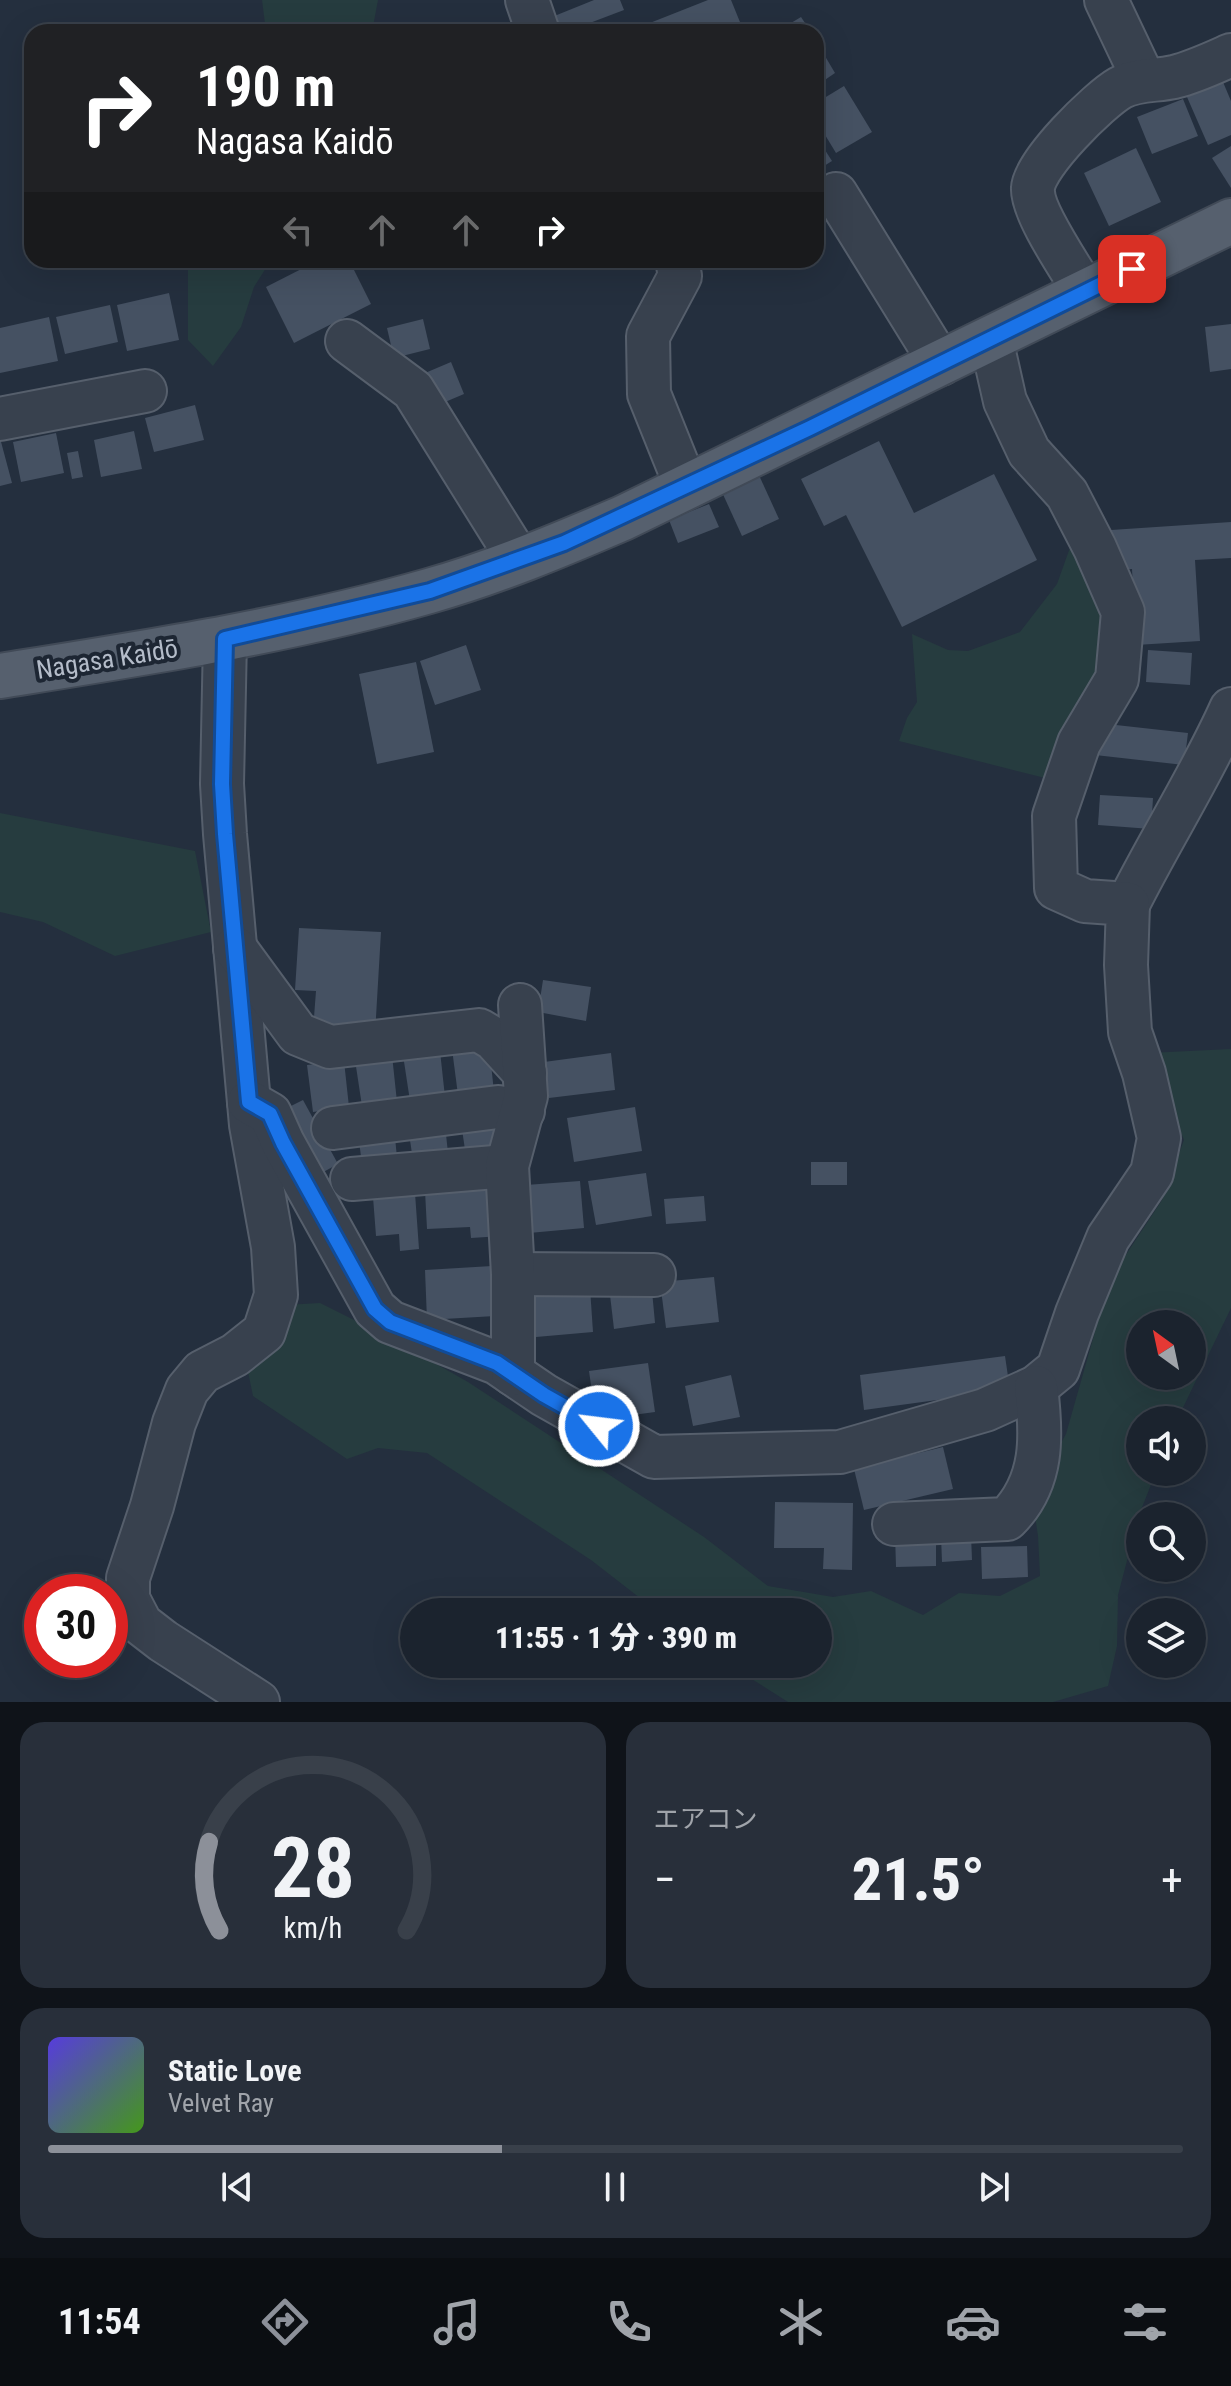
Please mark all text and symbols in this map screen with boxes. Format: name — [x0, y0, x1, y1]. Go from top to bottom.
text: 190 m — [196, 54, 335, 120]
icon: right — [64, 56, 168, 160]
text: Nagasa Kaidō — [196, 121, 394, 163]
icon: left — [276, 208, 320, 252]
icon: ahead — [360, 208, 404, 252]
icon: ahead — [444, 208, 488, 252]
icon: right — [528, 208, 572, 252]
pin — [1098, 235, 1166, 303]
icon: arrive — [1110, 247, 1154, 291]
street label: Nagasa Kaidō — [34, 633, 180, 685]
north arrow — [1126, 1310, 1206, 1390]
map controls — [1126, 1310, 1206, 1678]
position arrow — [557, 1384, 641, 1468]
button: sound — [1126, 1406, 1206, 1486]
button: search — [1126, 1502, 1206, 1582]
speed limit sign: 30 — [24, 1574, 128, 1678]
button: layers — [1126, 1598, 1206, 1678]
text: 11:55 · 1 分 · 390 m — [495, 1620, 737, 1655]
text: エアコン — [654, 1804, 758, 1834]
text: 28 — [271, 1820, 355, 1917]
text: 21.5° — [852, 1844, 985, 1915]
text: − — [654, 1854, 676, 1906]
text: + — [1161, 1854, 1183, 1906]
text: km/h — [283, 1911, 342, 1945]
text: Static Love — [168, 2053, 302, 2088]
text: Velvet Ray — [168, 2088, 274, 2118]
icon: previous — [215, 2165, 259, 2209]
icon: pause — [593, 2165, 637, 2209]
icon: next — [972, 2165, 1016, 2209]
icon: directions — [257, 2294, 313, 2350]
icon: music — [429, 2294, 485, 2350]
icon: phone — [601, 2294, 657, 2350]
icon: climate — [773, 2294, 829, 2350]
icon: car — [945, 2294, 1001, 2350]
icon: filters — [1117, 2294, 1173, 2350]
text: 11:54 — [58, 2301, 141, 2343]

